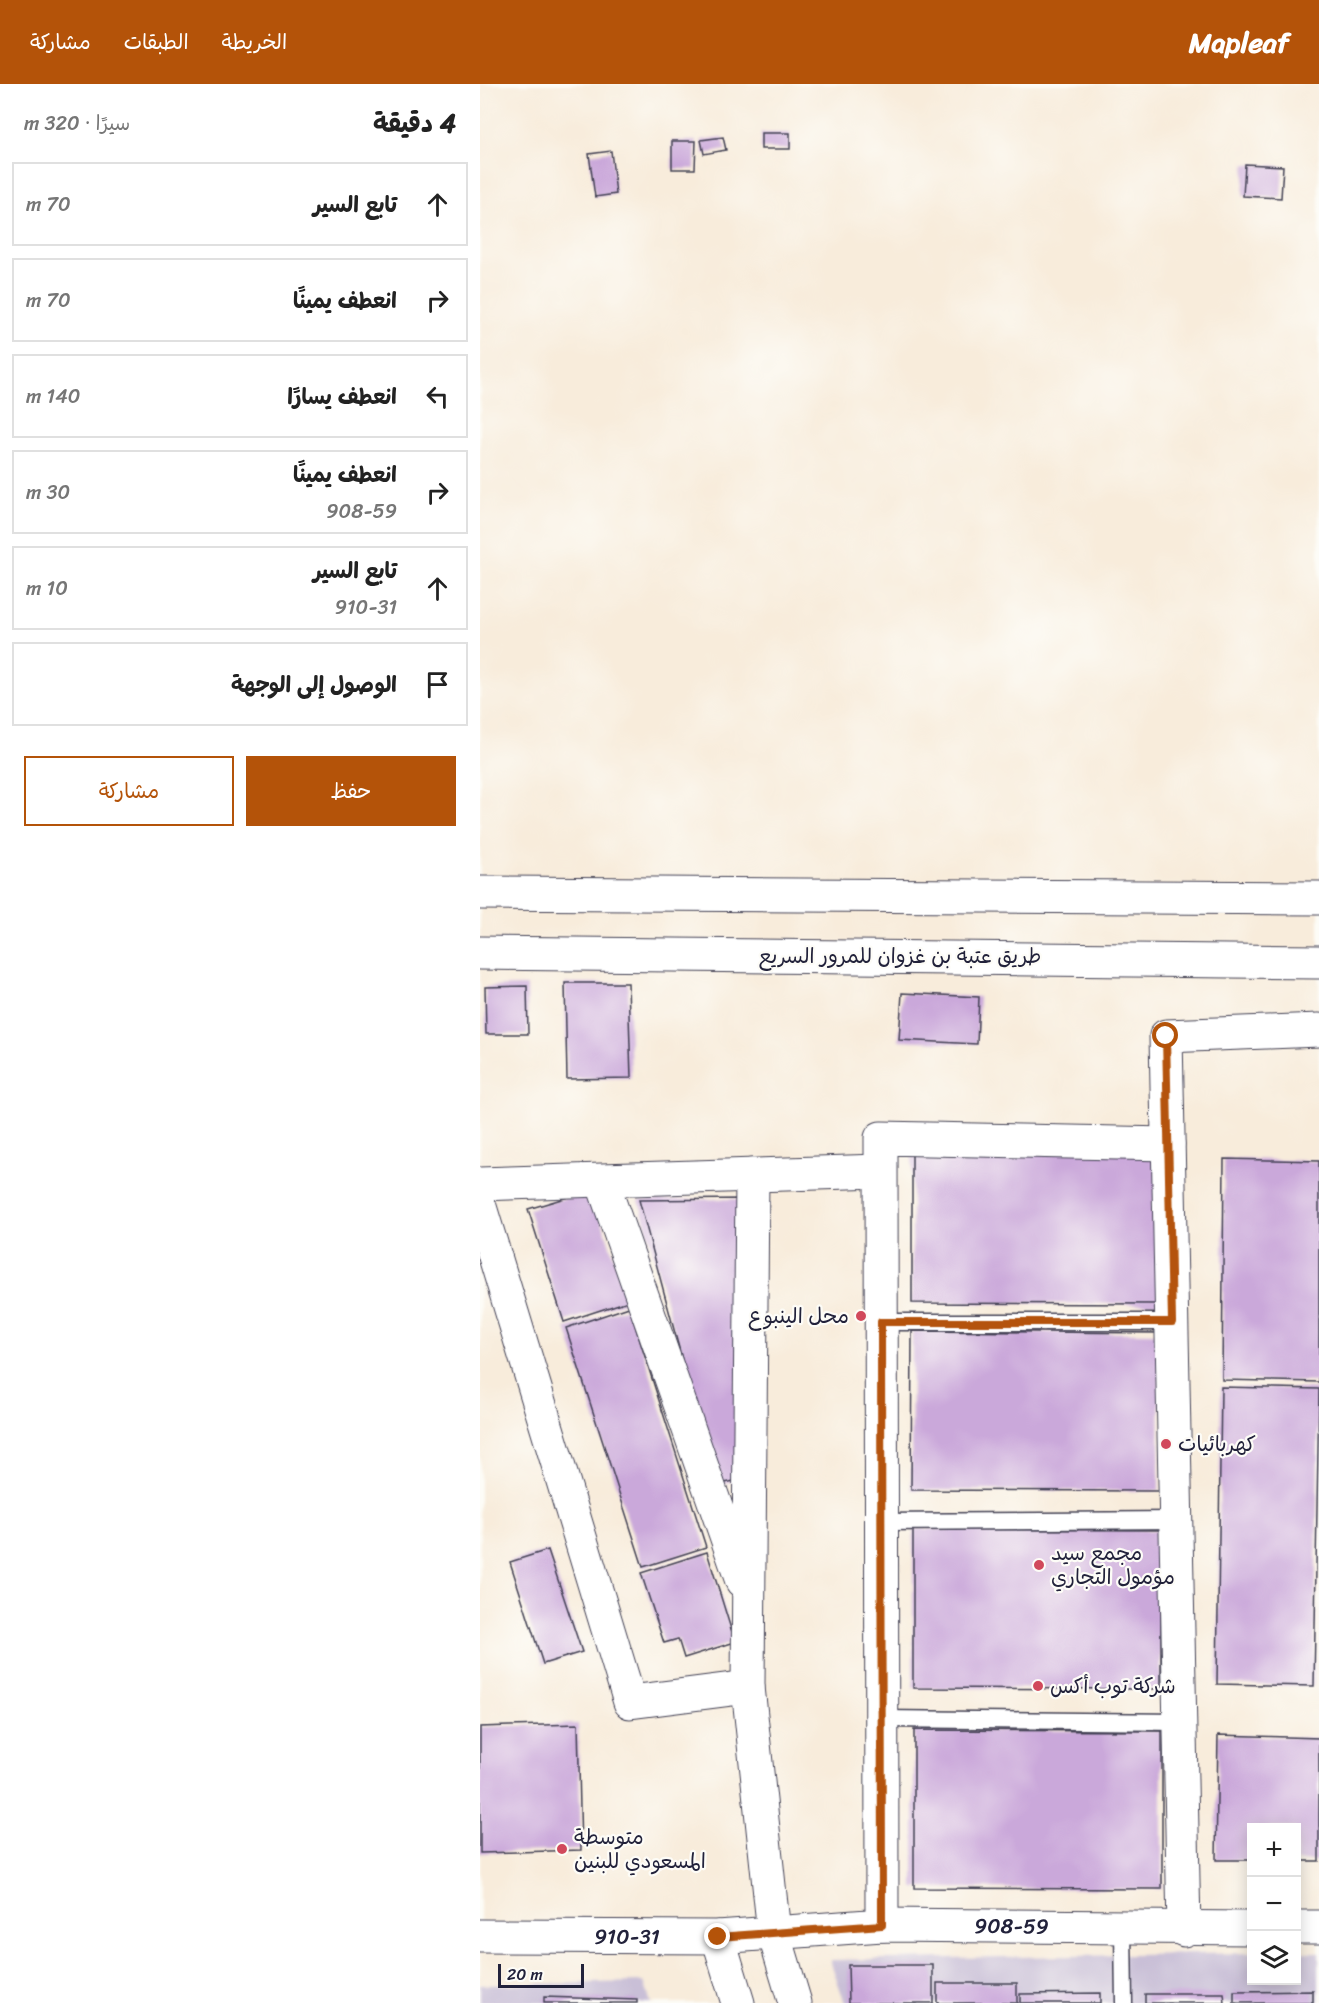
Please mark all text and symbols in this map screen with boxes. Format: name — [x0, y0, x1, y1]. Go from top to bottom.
text: Mapleaf — [1189, 18, 1289, 67]
text: مشاركة — [30, 23, 91, 61]
text: الطبقات — [124, 23, 189, 61]
text: الخريطة — [222, 23, 287, 61]
text: 4 دقيقة — [373, 100, 456, 146]
text: سيرًا · 320 m — [24, 106, 130, 141]
text: تابع السير — [313, 185, 397, 224]
text: 70 m — [26, 187, 71, 222]
icon: ahead — [421, 188, 454, 221]
text: انعطف يمينًا — [293, 281, 397, 320]
text: 70 m — [26, 283, 71, 318]
icon: right — [421, 284, 454, 317]
text: انعطف يسارًا — [287, 377, 397, 416]
text: 140 m — [26, 379, 80, 414]
icon: left — [421, 380, 454, 413]
text: انعطف يمينًا — [293, 455, 397, 494]
text: 30 m — [26, 475, 70, 510]
icon: right — [421, 476, 454, 509]
text: 908-59 — [326, 494, 397, 529]
text: تابع السير — [313, 551, 397, 590]
text: 10 m — [26, 571, 68, 606]
icon: ahead — [421, 572, 454, 605]
text: 910-31 — [335, 590, 397, 625]
text: الوصول إلى الوجهة — [231, 665, 397, 704]
icon: arrive — [421, 668, 454, 701]
button: مشاركة — [24, 756, 234, 826]
button: حفظ — [246, 756, 456, 826]
street label: طريق عتبة بن غزوان للمرور السريع — [759, 937, 1041, 975]
route start — [1152, 1022, 1178, 1048]
place label: محل الينبوع — [748, 1297, 849, 1335]
marker: محل الينبوع — [854, 1309, 868, 1323]
place label: كهربائيات — [1178, 1425, 1256, 1463]
marker: كهربائيات — [1159, 1437, 1173, 1451]
place label: مجمع سيد مؤمول التجاري — [1051, 1534, 1175, 1596]
marker: مجمع سيد مؤمول التجاري — [1032, 1558, 1046, 1572]
place label: شركة توب أكس — [1050, 1667, 1176, 1705]
marker: شركة توب أكس — [1031, 1679, 1045, 1693]
place label: متوسطة المسعودي للبنين — [574, 1818, 706, 1880]
map controls — [1247, 1823, 1301, 1985]
button: + — [1247, 1823, 1301, 1877]
marker: متوسطة المسعودي للبنين — [555, 1842, 569, 1856]
button: − — [1247, 1877, 1301, 1931]
street label: 908-59 — [974, 1907, 1049, 1945]
street label: 910-31 — [594, 1917, 660, 1956]
route end — [704, 1923, 730, 1949]
button: layers — [1247, 1931, 1301, 1985]
text: 20 m — [507, 1960, 543, 1989]
scale bar — [498, 1961, 584, 1988]

